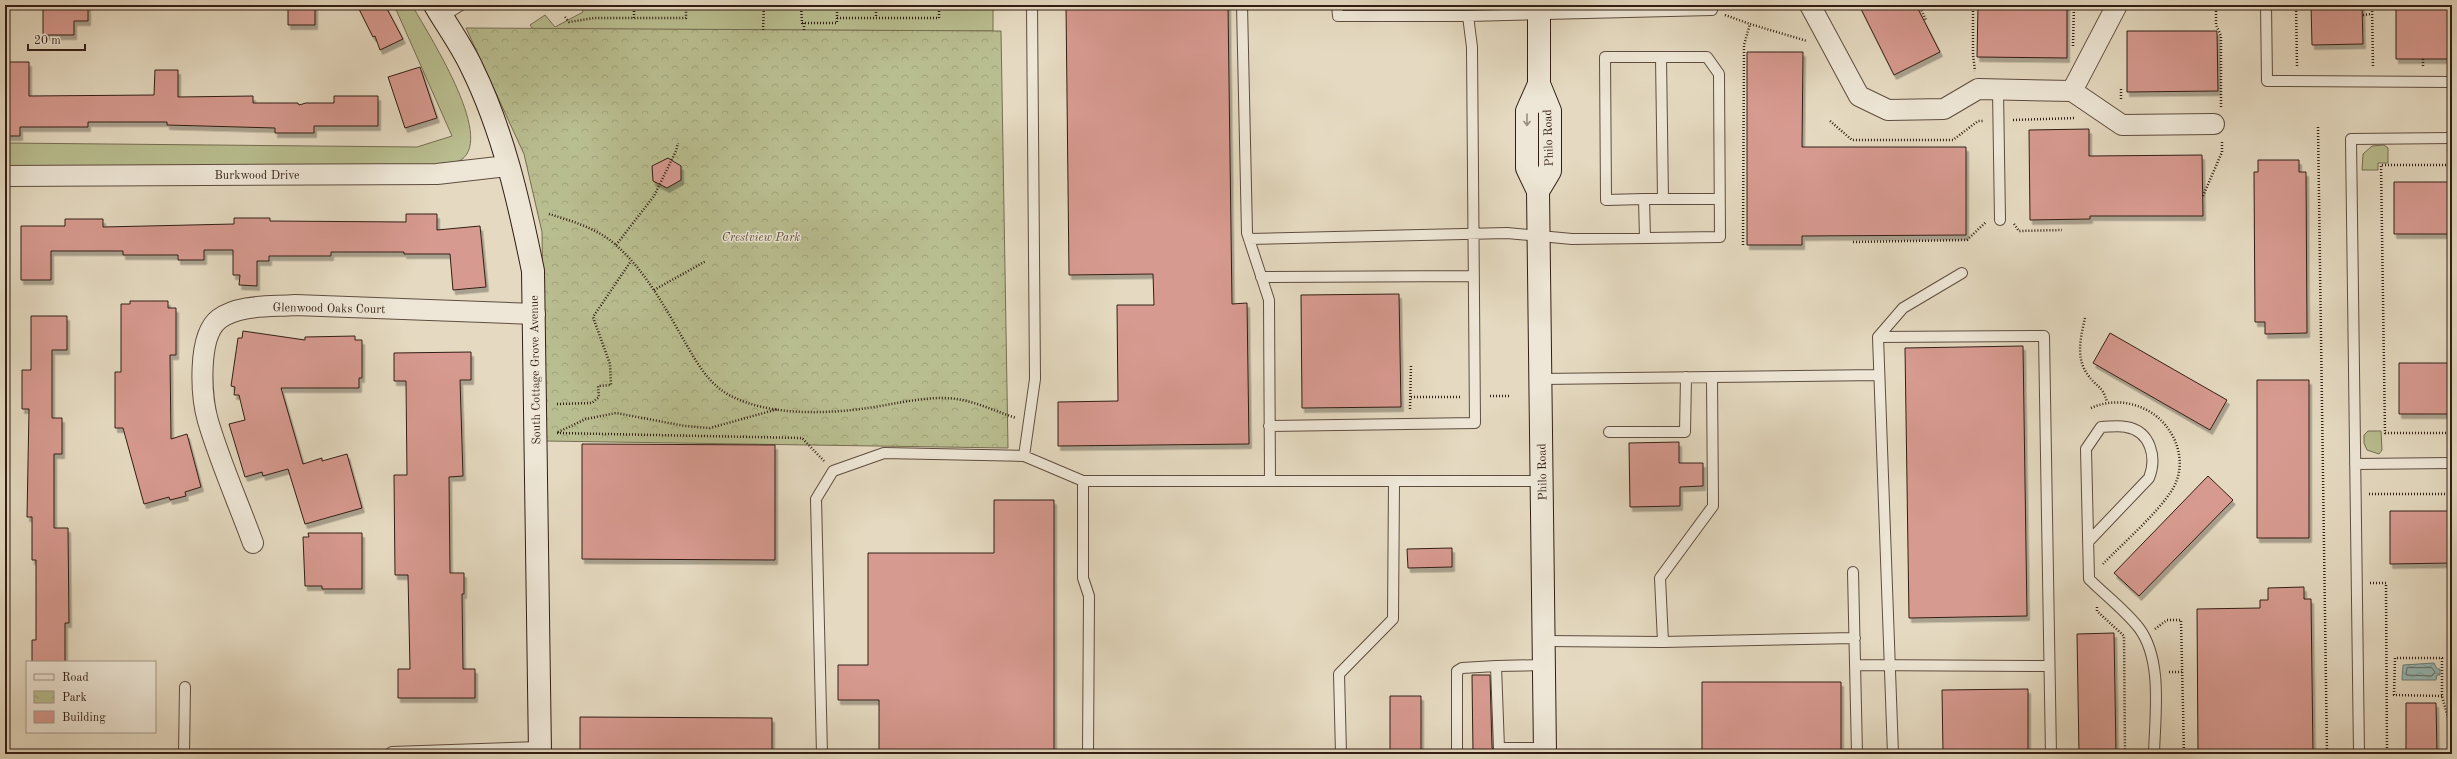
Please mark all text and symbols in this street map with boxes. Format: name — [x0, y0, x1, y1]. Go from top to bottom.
scale bar — [28, 26, 85, 52]
text: 20 m — [34, 35, 61, 47]
street label: Philo Road — [1542, 109, 1556, 167]
one-way arrow — [1523, 113, 1531, 126]
street label: Burkwood Drive — [215, 170, 300, 182]
park label: Crestview Park — [722, 232, 800, 244]
street label: South Cottage Grove Avenue — [529, 295, 543, 445]
street label: Glenwood Oaks Court — [272, 302, 385, 316]
street label: Philo Road — [1537, 443, 1549, 501]
legend — [26, 661, 156, 733]
text: Road — [62, 672, 89, 684]
text: Park — [62, 692, 87, 704]
text: Building — [62, 712, 106, 724]

